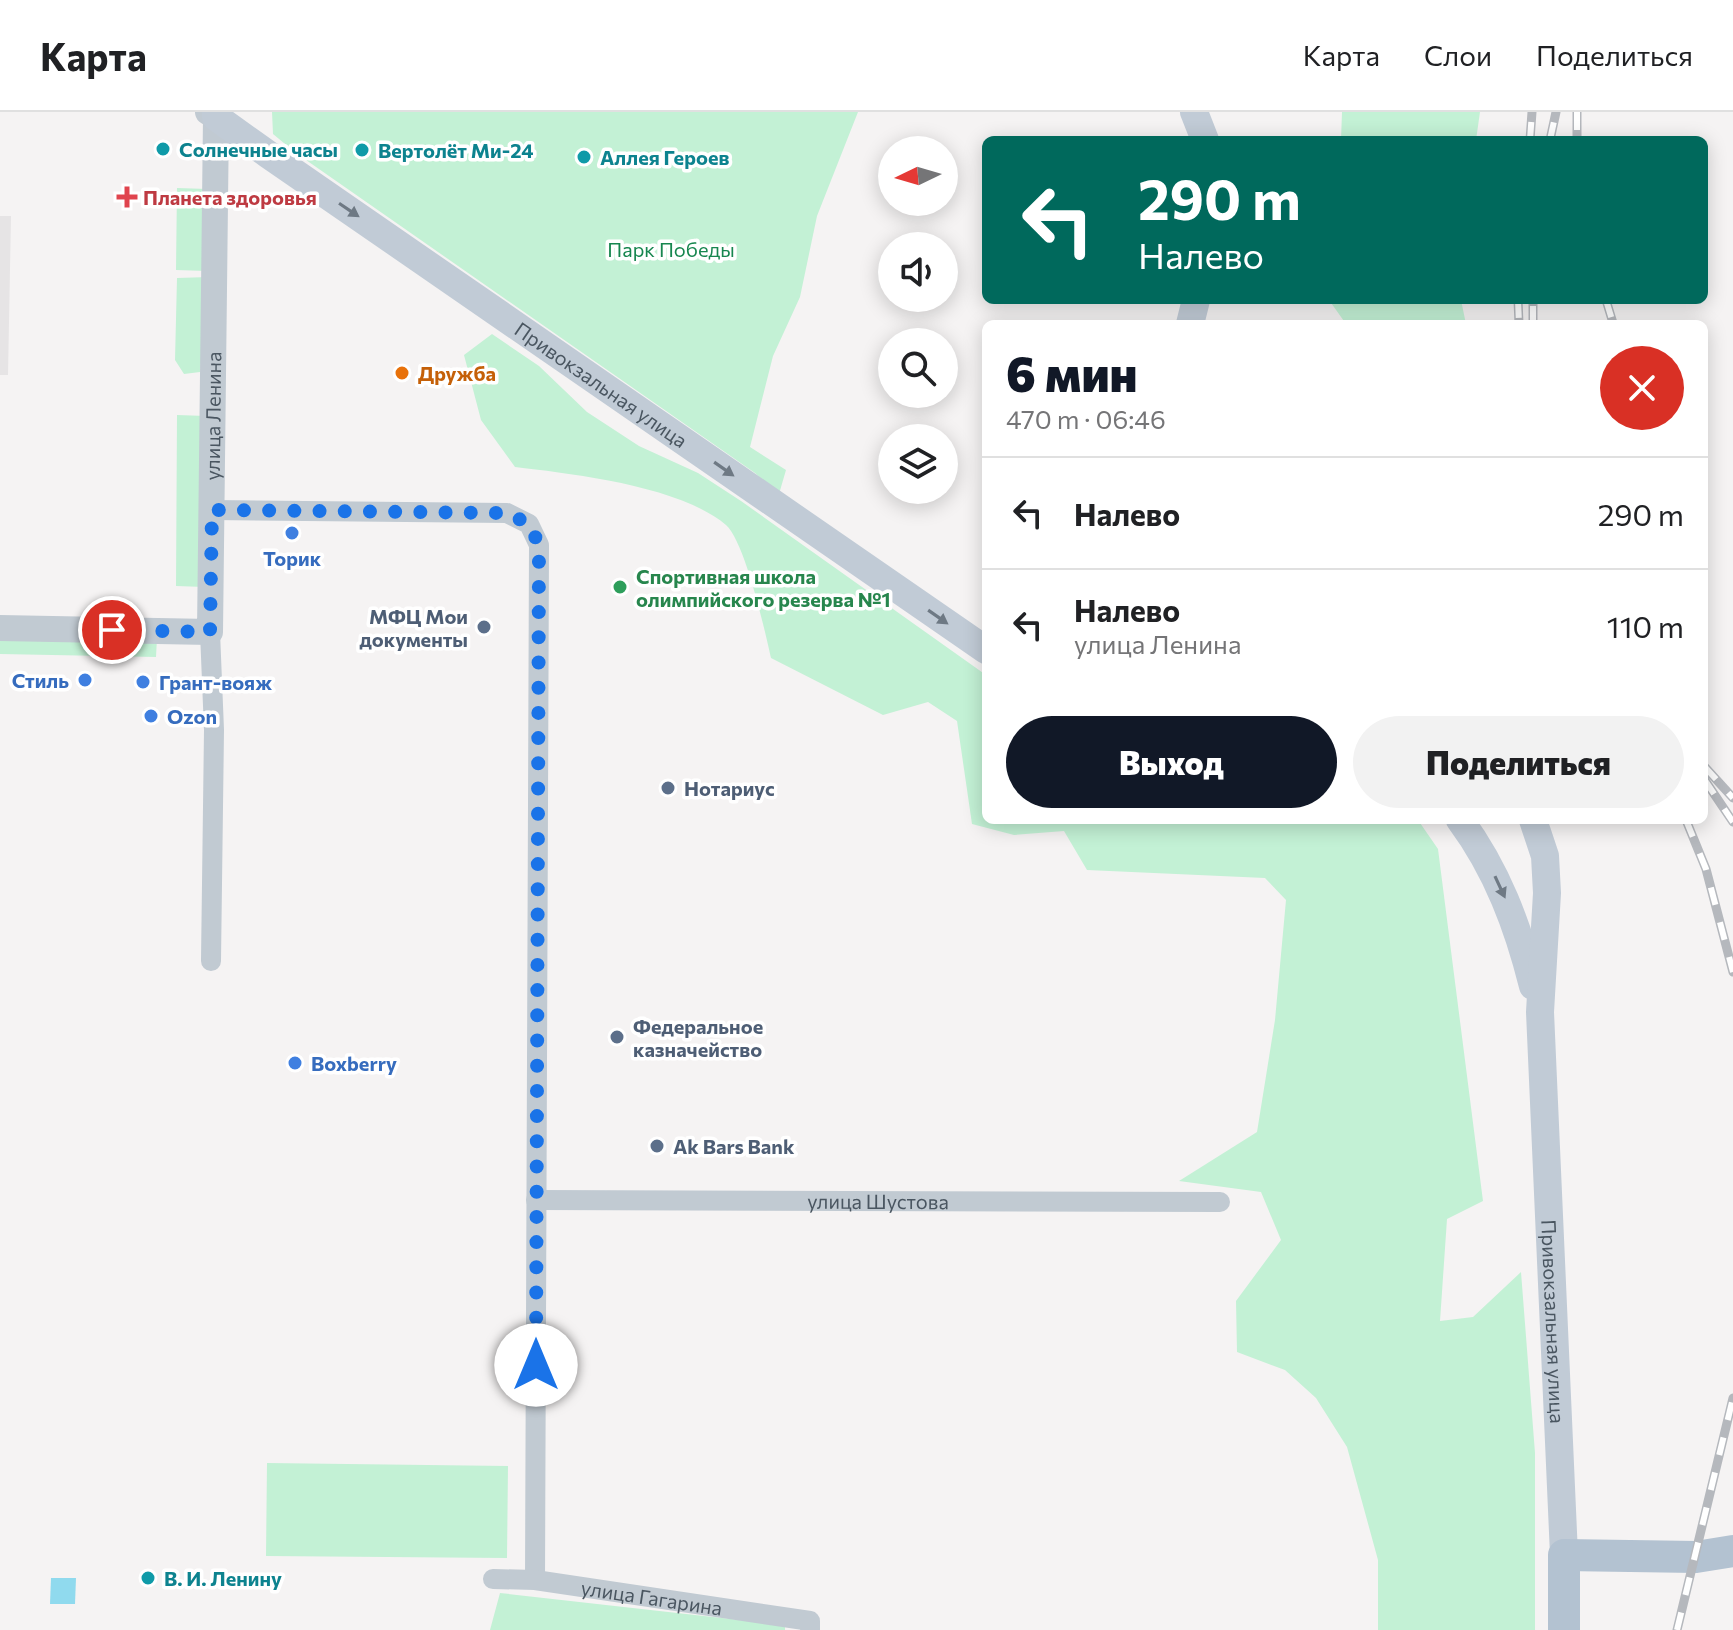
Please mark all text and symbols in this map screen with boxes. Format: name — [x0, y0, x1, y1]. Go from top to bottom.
text: Карта — [40, 32, 147, 79]
text: Карта — [1303, 38, 1380, 72]
text: Слои — [1424, 38, 1492, 72]
text: Поделиться — [1536, 38, 1693, 72]
north arrow — [878, 136, 958, 216]
map controls — [878, 136, 958, 504]
place label: Солнечные часы — [179, 137, 338, 161]
place label: Вертолёт Ми-24 — [378, 138, 534, 162]
marker: Солнечные часы — [154, 140, 172, 158]
marker: Вертолёт Ми-24 — [353, 141, 371, 159]
place label: Аллея Героев — [600, 145, 729, 169]
marker: Аллея Героев — [575, 148, 593, 166]
text: 290 m — [1138, 163, 1301, 232]
icon: left — [1006, 168, 1110, 272]
place label: Планета здоровья — [143, 185, 317, 209]
marker: Планета здоровья — [118, 188, 136, 206]
one-way arrow — [338, 202, 360, 217]
button: sound — [878, 232, 958, 312]
text: Налево — [1138, 232, 1264, 276]
park label: Парк Победы — [607, 237, 735, 261]
street label: Привокзальная улица — [510, 317, 692, 452]
button: search — [878, 328, 958, 408]
text: 6 мин — [1006, 343, 1138, 402]
button: close — [1600, 346, 1684, 430]
street label: улица Ленина — [200, 352, 225, 481]
place label: Дружба — [418, 361, 496, 385]
marker: Дружба — [393, 364, 411, 382]
text: 470 m · 06:46 — [1006, 403, 1166, 434]
button: layers — [878, 424, 958, 504]
one-way arrow — [714, 461, 735, 476]
icon: left — [1006, 491, 1050, 535]
text: Налево — [1074, 495, 1180, 532]
text: 290 m — [1598, 495, 1684, 532]
marker: Торик — [283, 524, 301, 542]
place label: Торик — [263, 546, 322, 570]
place label: Спортивная школа олимпийского резерва №1 — [636, 564, 891, 611]
marker: Спортивная школа олимпийского резерва №1 — [611, 578, 629, 596]
text: Налево — [1074, 591, 1180, 628]
pin — [78, 596, 146, 664]
icon: left — [1006, 603, 1050, 647]
place label: МФЦ Мои документы — [360, 604, 468, 651]
text: 110 m — [1607, 607, 1684, 644]
icon: arrive — [90, 608, 134, 652]
one-way arrow — [928, 609, 949, 624]
marker: МФЦ Мои документы — [475, 618, 493, 636]
text: улица Ленина — [1074, 628, 1241, 659]
place label: Стиль — [12, 668, 69, 692]
place label: Грант-вояж — [159, 670, 272, 694]
marker: Стиль — [76, 671, 94, 689]
marker: Грант-вояж — [134, 673, 152, 691]
place label: Ozon — [167, 704, 217, 728]
marker: Ozon — [142, 707, 160, 725]
button: Выход — [1006, 716, 1337, 808]
button: Поделиться — [1353, 716, 1684, 808]
place label: Нотариус — [684, 776, 775, 800]
marker: Нотариус — [659, 779, 677, 797]
one-way arrow — [1493, 875, 1506, 899]
place label: Федеральное казначейство — [633, 1014, 763, 1061]
marker: Федеральное казначейство — [608, 1028, 626, 1046]
place label: Boxberry — [311, 1051, 397, 1075]
marker: Boxberry — [286, 1054, 304, 1072]
place label: Ak Bars Bank — [673, 1134, 795, 1158]
marker: Ak Bars Bank — [648, 1137, 666, 1155]
street label: улица Шустова — [807, 1189, 949, 1213]
street label: Привокзальная улица — [1537, 1219, 1570, 1424]
position arrow — [494, 1323, 578, 1407]
place label: В. И. Ленину — [164, 1566, 282, 1590]
marker: В. И. Ленину — [139, 1569, 157, 1587]
street label: улица Гагарина — [579, 1575, 724, 1620]

